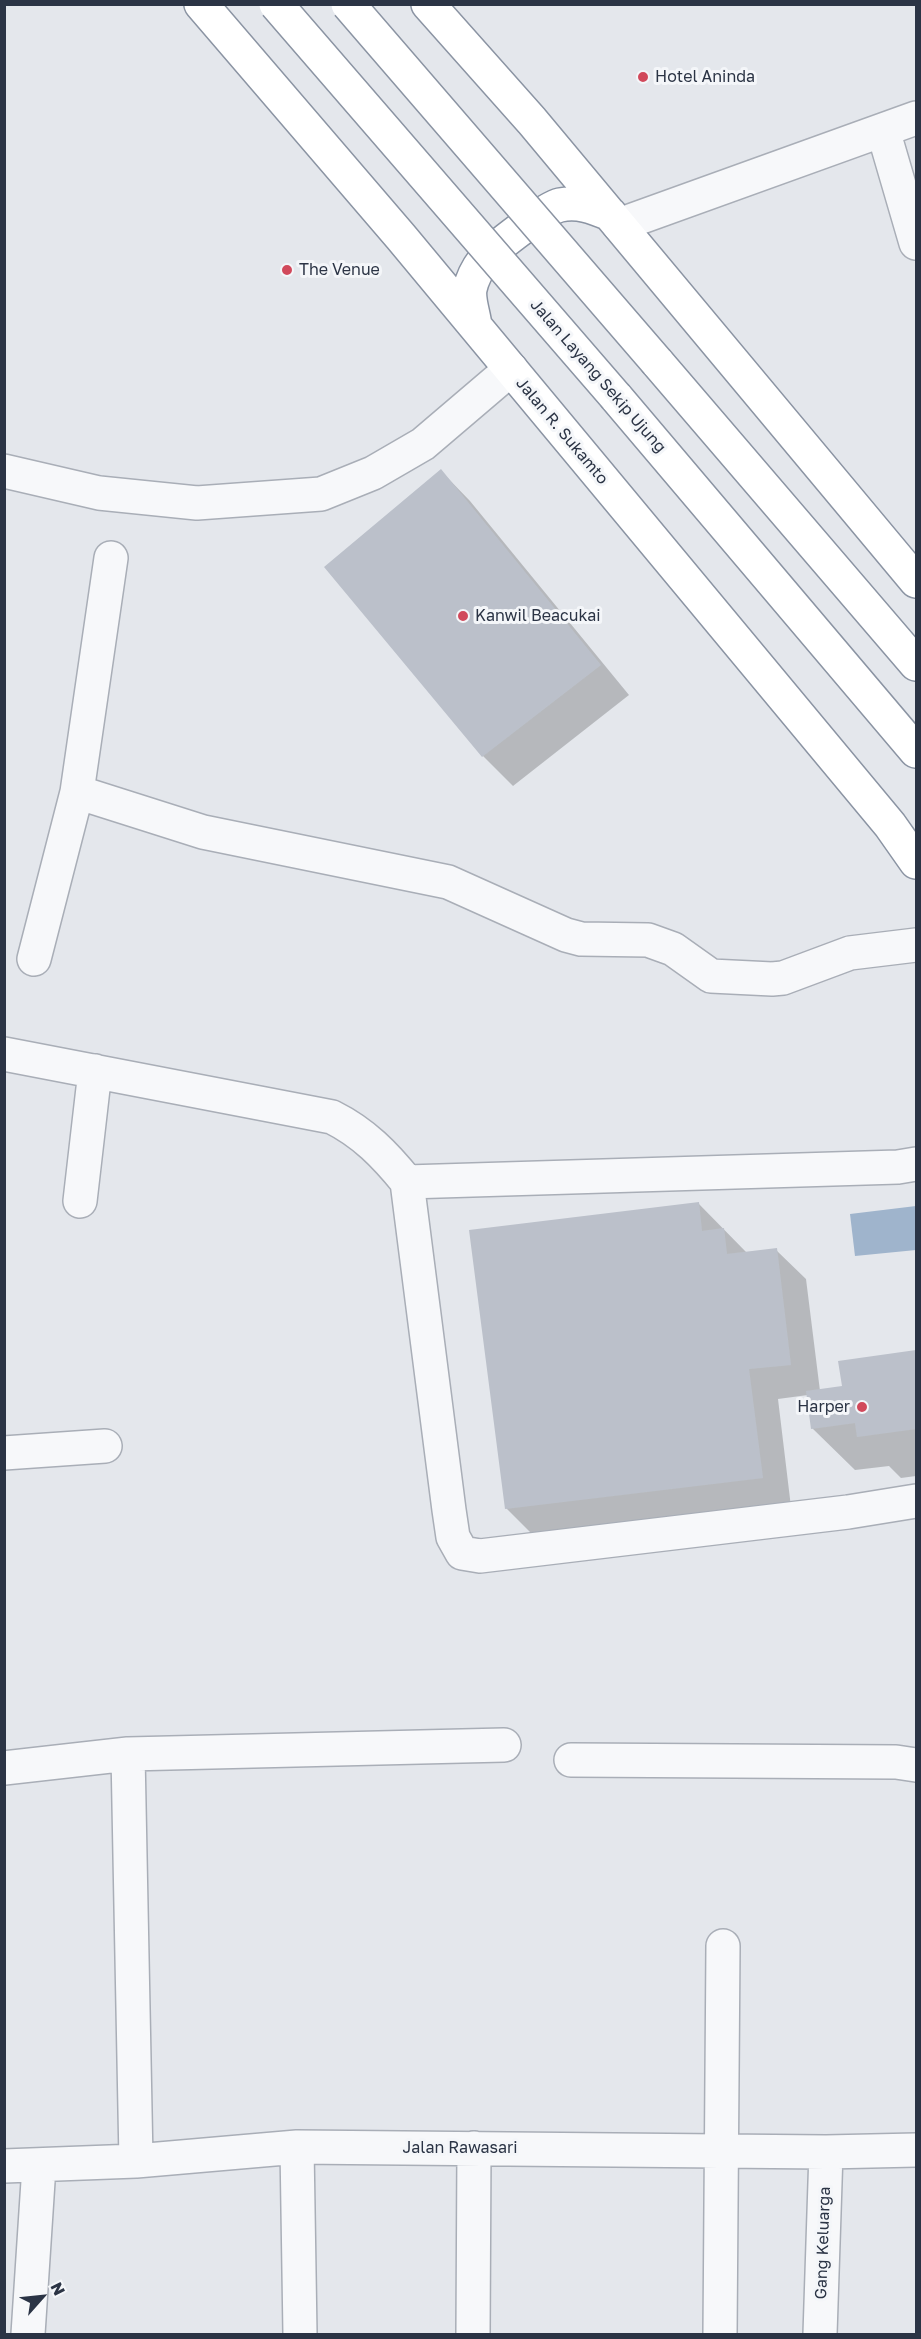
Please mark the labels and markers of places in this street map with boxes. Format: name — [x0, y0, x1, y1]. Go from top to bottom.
place label: Hotel Aninda — [655, 67, 755, 87]
marker: Hotel Aninda — [636, 70, 650, 84]
place label: The Venue — [299, 260, 380, 280]
marker: The Venue — [280, 263, 294, 277]
place label: Kanwil Beacukai — [475, 606, 601, 626]
marker: Kanwil Beacukai — [456, 609, 470, 623]
place label: Harper — [797, 1397, 850, 1417]
marker: Harper — [855, 1400, 869, 1414]

